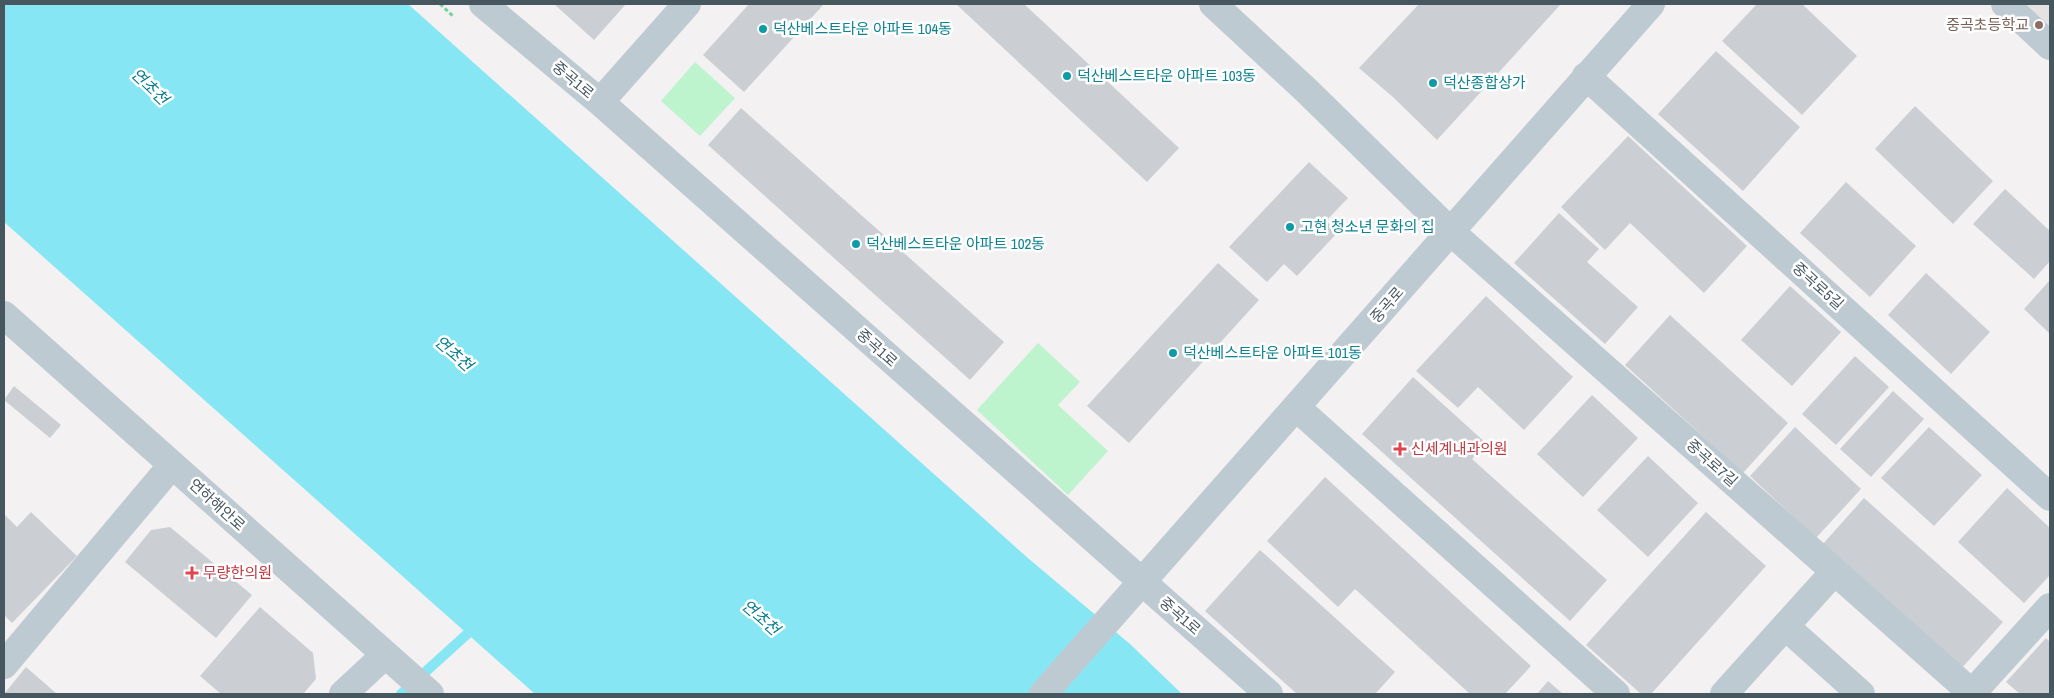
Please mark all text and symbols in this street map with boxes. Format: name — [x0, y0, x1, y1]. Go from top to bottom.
place label: 중곡초등학교 — [1946, 14, 2029, 35]
place label: 덕산베스트타운 아파트 104동 — [773, 18, 952, 39]
marker: 중곡초등학교 — [2033, 19, 2045, 31]
marker: 덕산베스트타운 아파트 104동 — [757, 23, 769, 35]
street label: 중곡1로 — [548, 56, 599, 103]
water label: 연초천 — [126, 63, 175, 111]
place label: 덕산베스트타운 아파트 103동 — [1077, 65, 1256, 86]
marker: 덕산베스트타운 아파트 103동 — [1061, 70, 1073, 82]
place label: 덕산종합상가 — [1443, 72, 1526, 93]
marker: 덕산종합상가 — [1427, 77, 1439, 89]
place label: 고현 청소년 문화의 집 — [1300, 216, 1434, 237]
marker: 고현 청소년 문화의 집 — [1284, 221, 1296, 233]
place label: 덕산베스트타운 아파트 102동 — [866, 233, 1045, 254]
marker: 덕산베스트타운 아파트 102동 — [850, 238, 862, 250]
street label: 중곡로5길 — [1788, 257, 1848, 314]
street label: 중곡로 — [1365, 282, 1408, 327]
street label: 중곡1로 — [852, 324, 902, 372]
water label: 연초천 — [430, 330, 480, 377]
place label: 덕산베스트타운 아파트 101동 — [1183, 342, 1362, 363]
marker: 덕산베스트타운 아파트 101동 — [1167, 347, 1179, 359]
street label: 중곡로7길 — [1682, 434, 1742, 491]
place label: 신세계내과의원 — [1411, 438, 1508, 459]
marker: 신세계내과의원 — [1393, 442, 1407, 456]
street label: 연하해안로 — [185, 474, 250, 536]
place label: 무량한의원 — [203, 562, 272, 583]
marker: 무량한의원 — [185, 566, 199, 580]
street label: 중곡1로 — [1155, 592, 1205, 639]
water label: 연초천 — [737, 594, 787, 641]

